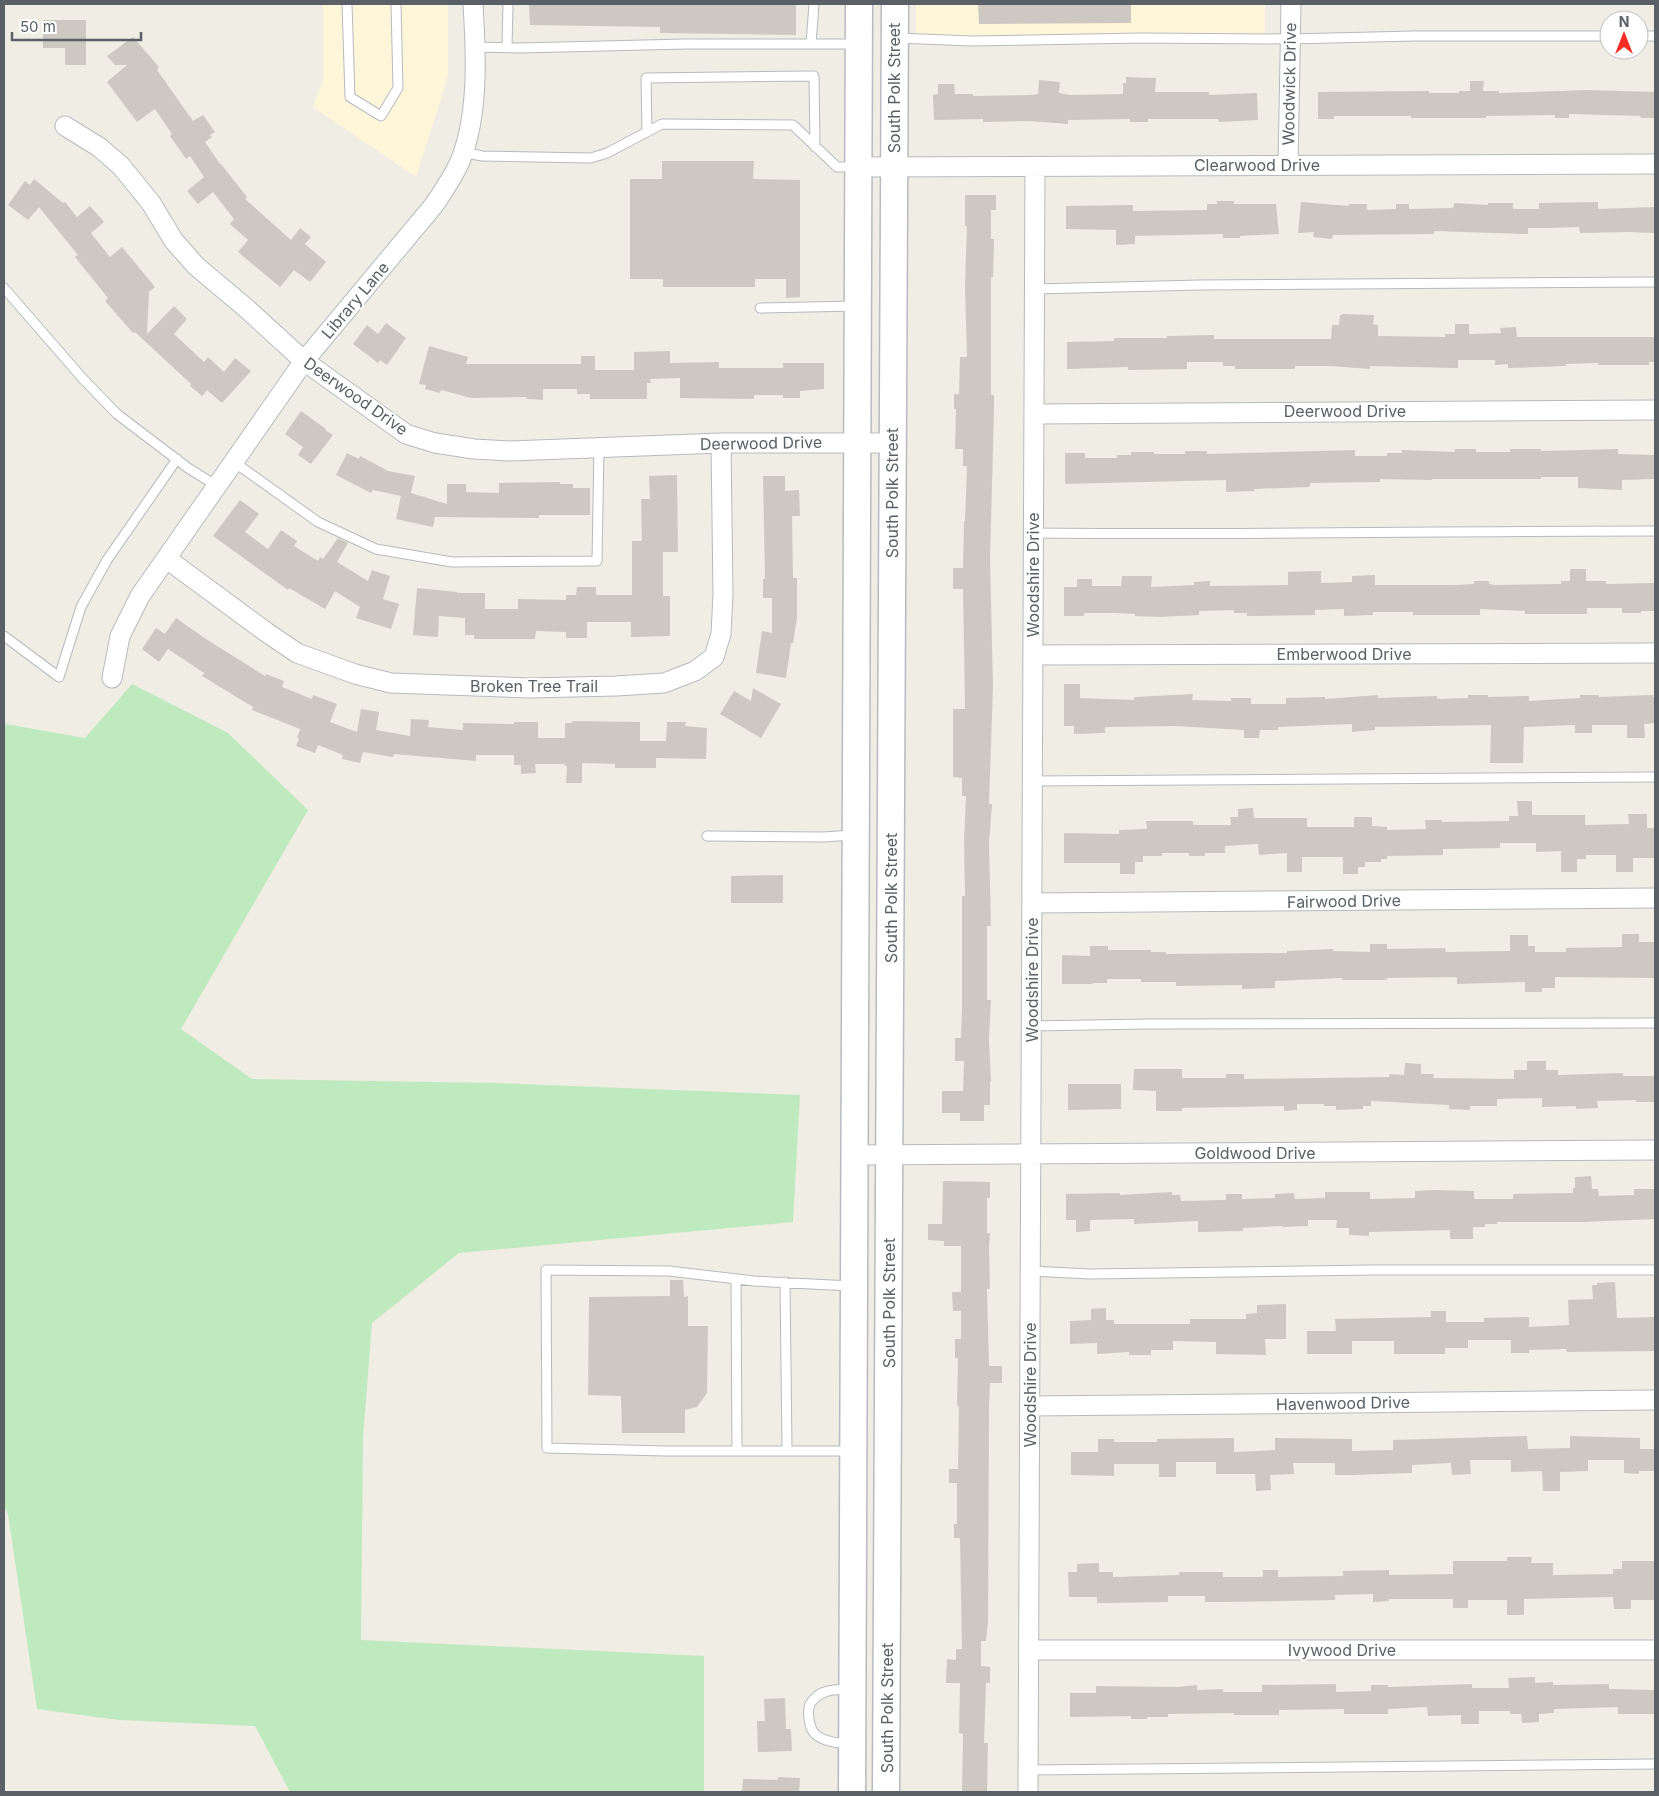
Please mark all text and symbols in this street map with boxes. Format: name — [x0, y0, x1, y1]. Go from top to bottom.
scale bar — [12, 10, 141, 42]
north arrow — [1599, 10, 1649, 60]
text: N — [1619, 13, 1629, 30]
text: 50 m — [20, 17, 56, 36]
street label: Woodwick Drive — [1278, 22, 1300, 146]
street label: South Polk Street — [884, 23, 904, 153]
street label: Clearwood Drive — [1194, 155, 1320, 175]
street label: Library Lane — [317, 257, 393, 343]
street label: Deerwood Drive — [300, 353, 412, 439]
street label: Deerwood Drive — [1284, 401, 1406, 421]
street label: South Polk Street — [882, 428, 902, 558]
street label: Deerwood Drive — [700, 432, 822, 454]
street label: Woodshire Drive — [1023, 512, 1043, 638]
street label: Emberwood Drive — [1277, 644, 1411, 664]
street label: Broken Tree Trail — [470, 676, 598, 696]
street label: South Polk Street — [881, 833, 901, 963]
street label: Fairwood Drive — [1287, 890, 1401, 912]
street label: Woodshire Drive — [1022, 917, 1042, 1043]
street label: Goldwood Drive — [1194, 1143, 1316, 1163]
street label: South Polk Street — [879, 1238, 899, 1368]
street label: Woodshire Drive — [1020, 1322, 1040, 1448]
street label: Havenwood Drive — [1276, 1392, 1410, 1414]
street label: Ivywood Drive — [1288, 1640, 1396, 1660]
street label: South Polk Street — [877, 1643, 897, 1773]

